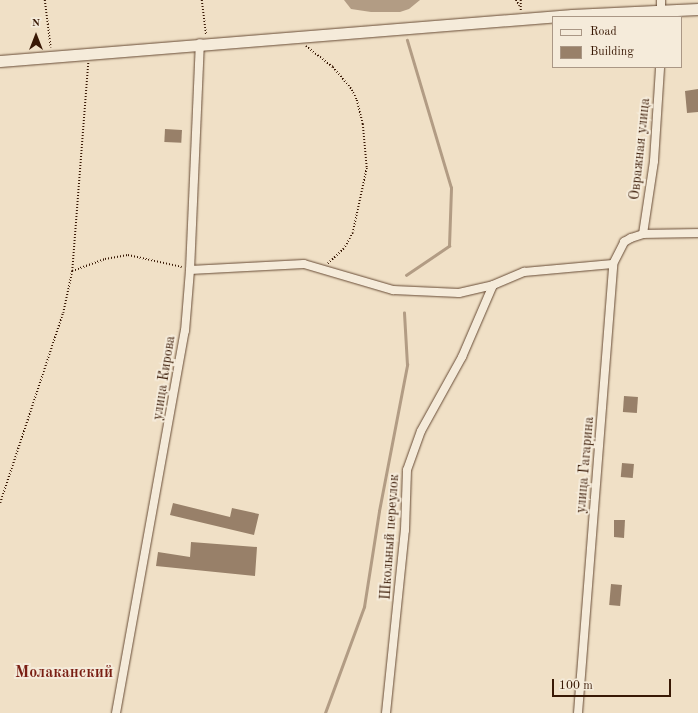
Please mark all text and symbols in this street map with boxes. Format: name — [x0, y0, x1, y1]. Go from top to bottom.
north arrow — [16, 16, 56, 56]
legend — [552, 16, 682, 68]
text: N — [32, 18, 40, 29]
text: Road — [590, 26, 617, 38]
text: Building — [590, 46, 634, 58]
street label: Овражная улица — [626, 97, 654, 201]
street label: улица Кирова — [149, 335, 179, 421]
street label: улица Гагарина — [572, 416, 598, 514]
street label: Школьный переулок — [377, 474, 403, 600]
district label: Молаканский — [15, 663, 113, 683]
scale bar — [554, 671, 673, 697]
text: 100 m — [559, 680, 593, 692]

